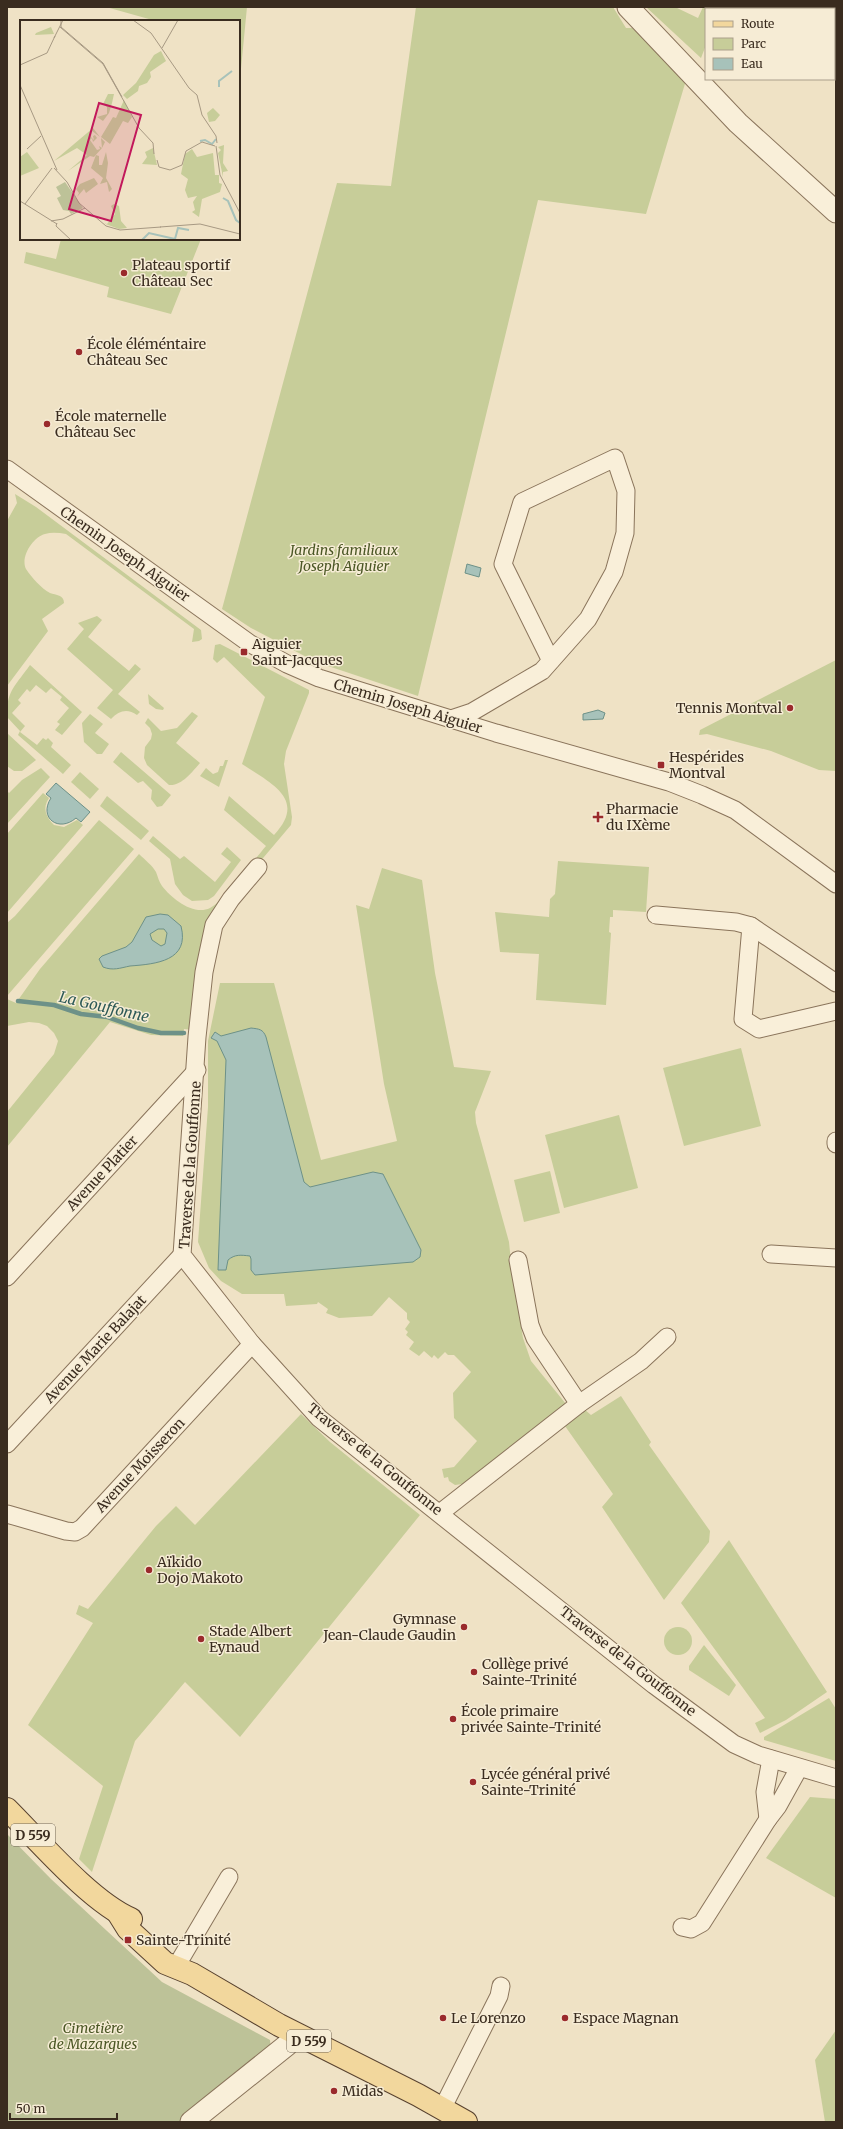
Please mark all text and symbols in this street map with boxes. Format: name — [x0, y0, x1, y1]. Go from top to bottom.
legend — [705, 8, 835, 80]
text: Route — [741, 16, 774, 31]
inset map — [20, 20, 240, 240]
text: Parc — [741, 36, 766, 51]
text: Eau — [741, 56, 763, 71]
place label: Plateau sportif Château Sec — [132, 256, 231, 290]
marker: Plateau sportif Château Sec — [119, 268, 129, 278]
place label: École éléméntaire Château Sec — [87, 335, 206, 369]
marker: École éléméntaire Château Sec — [74, 347, 84, 357]
place label: École maternelle Château Sec — [55, 407, 167, 441]
marker: École maternelle Château Sec — [42, 419, 52, 429]
street label: Chemin Joseph Aiguier — [57, 502, 193, 606]
park label: Jardins familiaux Joseph Aiguier — [288, 541, 399, 575]
place label: Aiguier Saint-Jacques — [251, 635, 343, 669]
marker: Aiguier Saint-Jacques — [239, 647, 249, 657]
street label: Chemin Joseph Aiguier — [332, 675, 484, 737]
place label: Tennis Montval — [676, 699, 783, 717]
marker: Tennis Montval — [785, 703, 795, 713]
place label: Hespérides Montval — [669, 748, 744, 782]
marker: Hespérides Montval — [656, 760, 666, 770]
place label: Pharmacie du IXème — [606, 800, 678, 834]
marker: Pharmacie du IXème — [593, 812, 603, 822]
water label: La Gouffonne — [57, 987, 151, 1026]
street label: Traverse de la Gouffonne — [175, 1080, 205, 1250]
street label: Avenue Platier — [62, 1132, 142, 1215]
street label: Avenue Marie Balajat — [40, 1291, 150, 1408]
street label: Traverse de la Gouffonne — [304, 1399, 446, 1519]
street label: Avenue Moisseron — [91, 1414, 189, 1517]
place label: Aïkido Dojo Makoto — [156, 1553, 243, 1587]
marker: Aïkido Dojo Makoto — [144, 1565, 154, 1575]
street label: Traverse de la Gouffonne — [556, 1602, 700, 1720]
place label: Gymnase Jean-Claude Gaudin — [322, 1610, 456, 1644]
place label: Stade Albert Eynaud — [209, 1622, 292, 1656]
marker: Gymnase Jean-Claude Gaudin — [459, 1622, 469, 1632]
marker: Stade Albert Eynaud — [196, 1634, 206, 1644]
place label: Collège privé Sainte-Trinité — [482, 1655, 577, 1689]
marker: Collège privé Sainte-Trinité — [469, 1667, 479, 1677]
place label: École primaire privée Sainte-Trinité — [461, 1702, 601, 1736]
marker: École primaire privée Sainte-Trinité — [448, 1714, 458, 1724]
place label: Lycée général privé Sainte-Trinité — [481, 1765, 610, 1799]
marker: Lycée général privé Sainte-Trinité — [468, 1777, 478, 1787]
road number: D 559 — [11, 1824, 55, 1846]
place label: Sainte-Trinité — [136, 1931, 231, 1949]
marker: Sainte-Trinité — [123, 1935, 133, 1945]
place label: Le Lorenzo — [451, 2009, 526, 2027]
place label: Espace Magnan — [573, 2009, 679, 2027]
marker: Le Lorenzo — [438, 2013, 448, 2023]
marker: Espace Magnan — [560, 2013, 570, 2023]
park label: Cimetière de Mazargues — [49, 2019, 138, 2053]
road number: D 559 — [287, 2030, 331, 2052]
place label: Midas — [342, 2082, 383, 2100]
marker: Midas — [329, 2086, 339, 2096]
scale bar — [10, 2095, 117, 2121]
text: 50 m — [16, 2101, 45, 2116]

